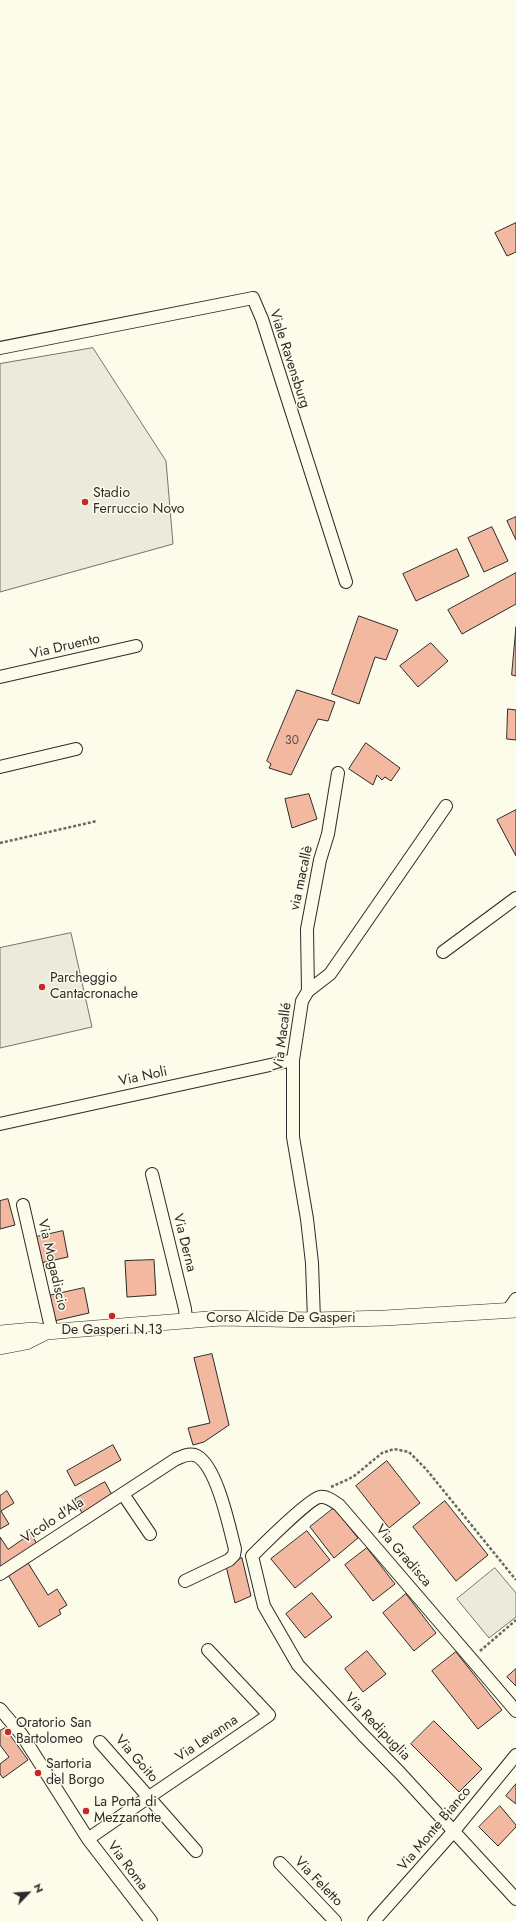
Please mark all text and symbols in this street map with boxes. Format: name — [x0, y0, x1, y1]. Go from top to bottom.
street label: Viale Ravensburg — [265, 308, 313, 410]
place label: Stadio Ferruccio Novo — [93, 486, 184, 518]
marker: Stadio Ferruccio Novo — [80, 497, 90, 507]
street label: Via Druento — [28, 631, 102, 663]
house number: 30 — [285, 734, 299, 748]
street label: via macallè — [287, 844, 317, 912]
place label: Parcheggio Cantacronache — [50, 971, 138, 1004]
marker: Parcheggio Cantacronache — [37, 982, 47, 992]
street label: Via Macallé — [270, 1002, 296, 1072]
street label: Via Noli — [117, 1064, 169, 1090]
street label: Via Derna — [169, 1212, 199, 1274]
street label: Via Mogadiscio — [33, 1218, 71, 1312]
marker: De Gasperi N.13 — [107, 1311, 117, 1321]
street label: Corso Alcide De Gasperi — [206, 1311, 356, 1327]
place label: De Gasperi N.13 — [62, 1323, 162, 1339]
street label: Vicolo d'Ala — [19, 1495, 87, 1547]
street label: Via Gradisca — [371, 1521, 435, 1591]
street label: Via Redipuglia — [341, 1690, 413, 1764]
street label: Via Levanna — [173, 1712, 241, 1766]
place label: Oratorio San Bartolomeo — [16, 1716, 92, 1748]
marker: Oratorio San Bartolomeo — [3, 1727, 13, 1737]
street label: Via Goito — [111, 1732, 161, 1786]
place label: Sartoria del Borgo — [46, 1757, 104, 1790]
marker: Sartoria del Borgo — [33, 1768, 43, 1778]
street label: Via Monte Bianco — [395, 1783, 475, 1875]
place label: La Porta di Mezzanotte — [94, 1795, 161, 1828]
marker: La Porta di Mezzanotte — [81, 1806, 91, 1816]
street label: Via Roma — [103, 1838, 151, 1894]
street label: Via Feletto — [290, 1854, 346, 1910]
north arrow — [8, 1873, 48, 1913]
text: N — [30, 1881, 48, 1895]

